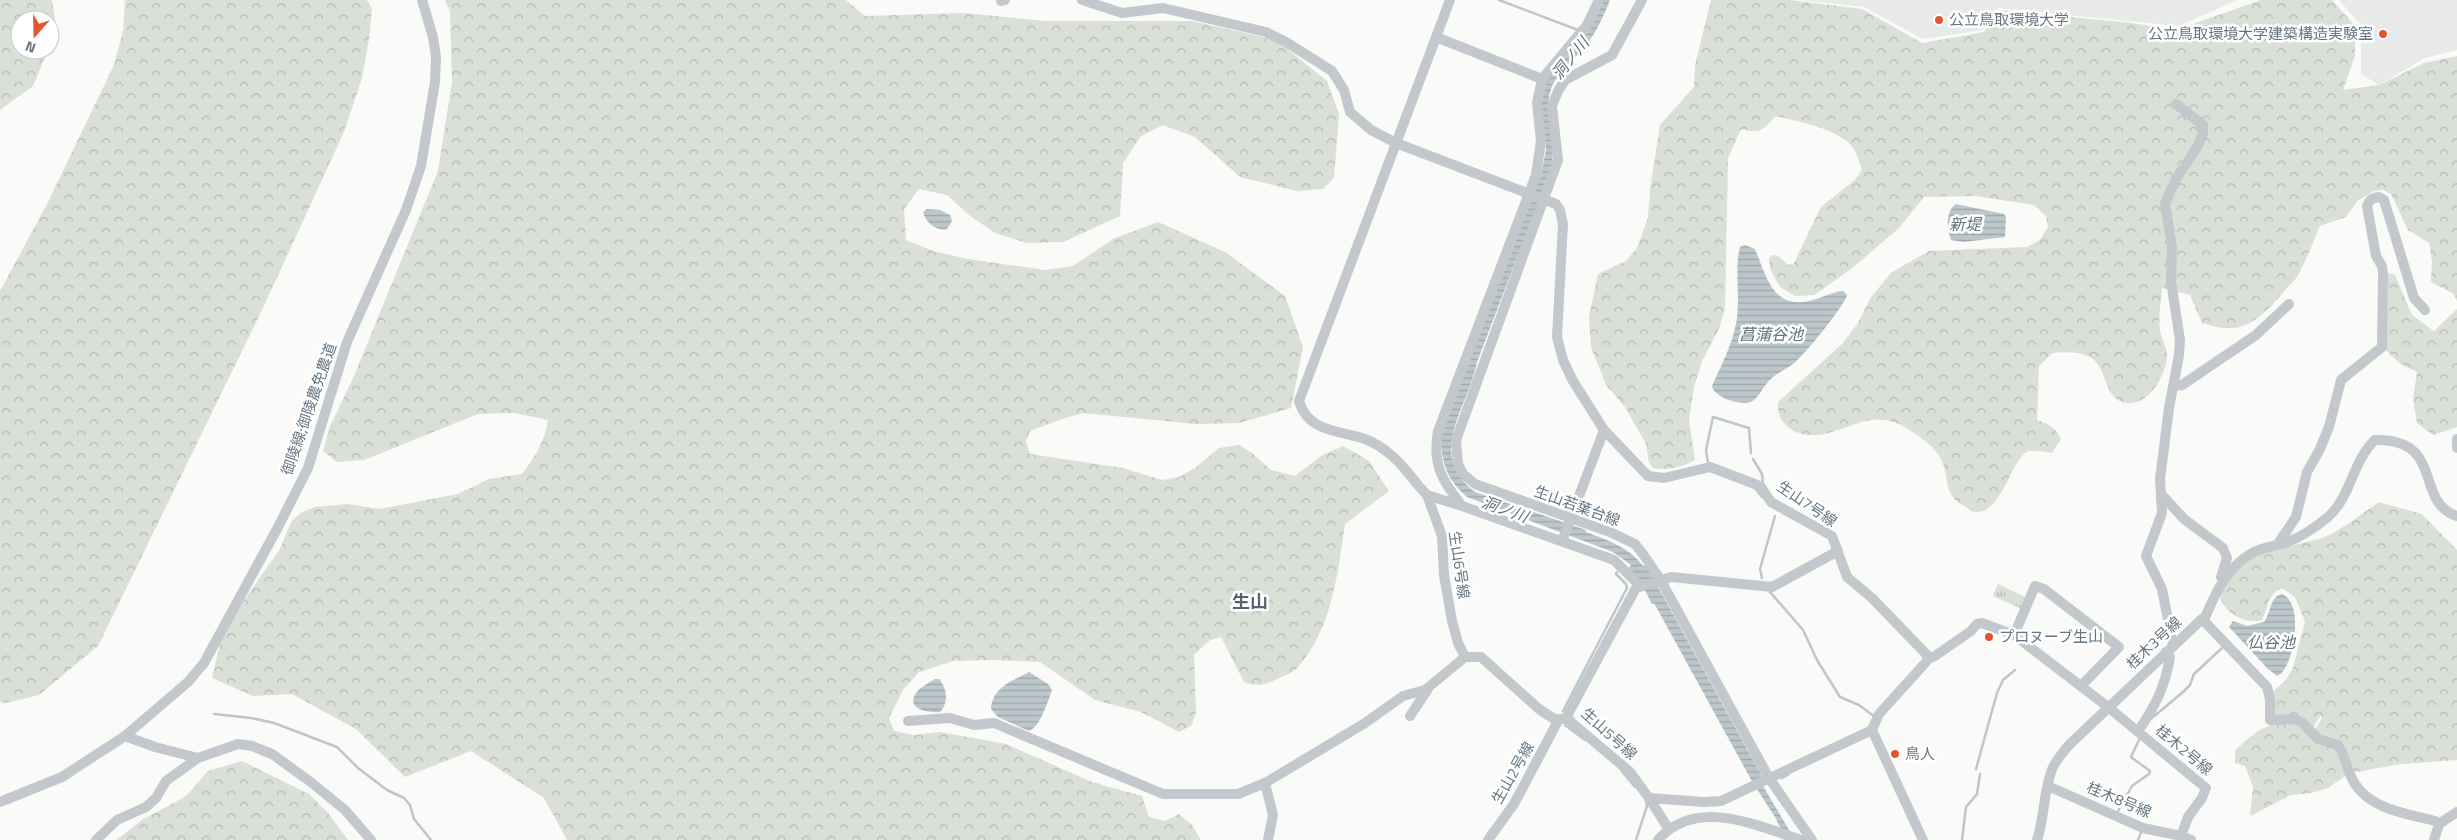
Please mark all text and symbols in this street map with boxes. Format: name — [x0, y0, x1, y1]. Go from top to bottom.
place label: 公立鳥取環境大学 — [1949, 8, 2069, 31]
north arrow — [10, 10, 60, 60]
marker: 公立鳥取環境大学 — [1933, 14, 1945, 26]
place label: 公立鳥取環境大学建築構造実験室 — [2148, 22, 2373, 45]
marker: 公立鳥取環境大学建築構造実験室 — [2377, 28, 2389, 40]
water label: 洞ノ川 — [1546, 30, 1596, 84]
text: N — [22, 36, 39, 59]
water label: 新堤 — [1949, 212, 1983, 236]
water label: 菖蒲谷池 — [1739, 322, 1805, 346]
street label: 御陵線;御陵農免農道 — [275, 340, 342, 478]
street label: 生山7号線 — [1772, 475, 1842, 532]
street label: 生山若葉台線 — [1531, 479, 1623, 532]
water label: 洞ノ川 — [1478, 490, 1534, 529]
street label: 生山6号線 — [1443, 529, 1476, 600]
district label: 生山 — [1232, 588, 1268, 615]
street label: 桂木3号線 — [2121, 611, 2187, 674]
place label: プロヌーブ生山 — [1999, 625, 2103, 648]
water label: 仏谷池 — [2247, 630, 2297, 654]
marker: プロヌーブ生山 — [1983, 631, 1995, 643]
street label: 生山5号線 — [1576, 702, 1642, 765]
street label: 桂木2号線 — [2151, 719, 2218, 780]
street label: 生山2号線 — [1486, 737, 1540, 808]
place label: 鳥人 — [1905, 742, 1935, 765]
marker: 鳥人 — [1889, 748, 1901, 760]
street label: 桂木8号線 — [2083, 776, 2155, 823]

